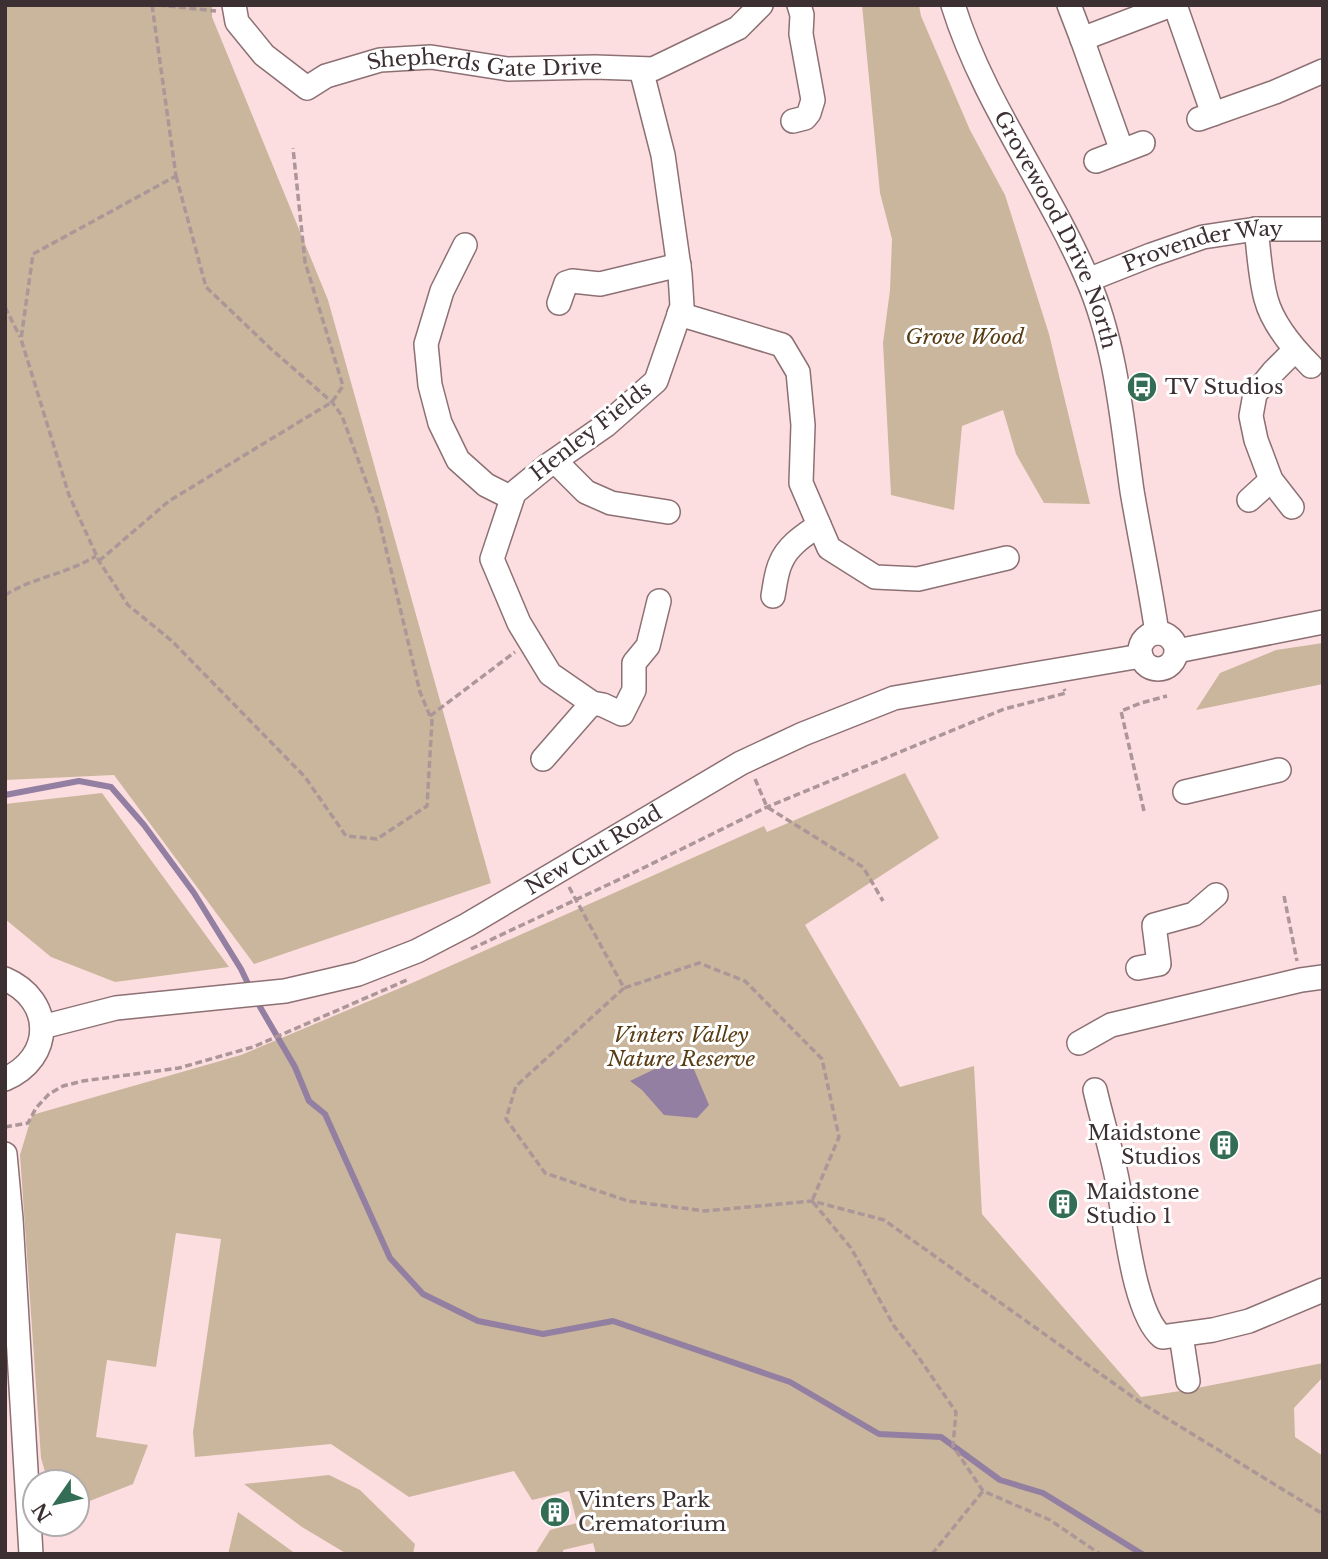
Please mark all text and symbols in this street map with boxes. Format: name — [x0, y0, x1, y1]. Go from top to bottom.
street label: Shepherds Gate Drive — [364, 44, 603, 82]
street label: Grovewood Drive North — [988, 106, 1122, 352]
street label: Provender Way — [1119, 215, 1284, 278]
park label: Grove Wood — [905, 324, 1025, 350]
bus stop icon: TV Studios — [1125, 370, 1159, 404]
place label: TV Studios — [1165, 374, 1284, 400]
street label: Henley Fields — [525, 376, 657, 486]
street label: New Cut Road — [521, 800, 667, 901]
park label: Vinters Valley Nature Reserve — [606, 1022, 756, 1072]
place label: Maidstone Studios — [1087, 1120, 1201, 1170]
building icon: Maidstone Studios — [1207, 1128, 1241, 1162]
place label: Maidstone Studio 1 — [1086, 1179, 1200, 1229]
building icon: Maidstone Studio 1 — [1046, 1187, 1080, 1221]
north arrow — [21, 1468, 91, 1538]
place label: Vinters Park Crematorium — [577, 1487, 727, 1537]
building icon: Vinters Park Crematorium — [538, 1495, 572, 1529]
text: N — [28, 1498, 57, 1526]

